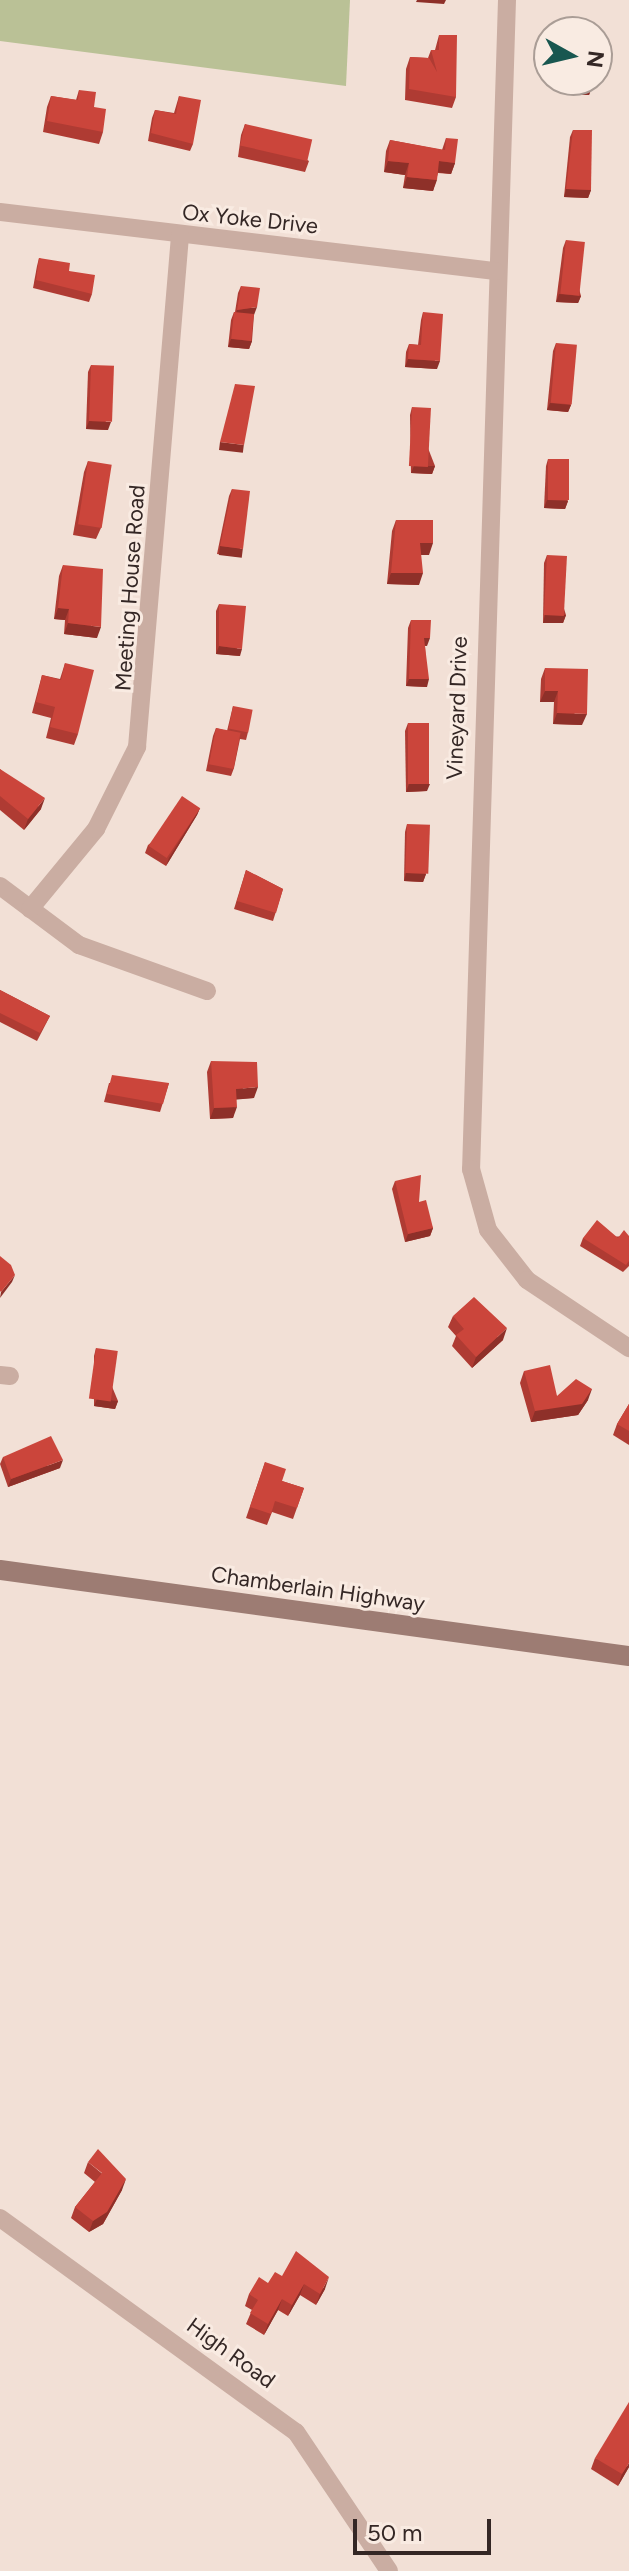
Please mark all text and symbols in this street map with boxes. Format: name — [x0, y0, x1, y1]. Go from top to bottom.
north arrow — [533, 16, 613, 96]
text: N — [581, 49, 610, 69]
street label: Ox Yoke Drive — [181, 199, 319, 239]
street label: Meeting House Road — [110, 484, 150, 692]
street label: Vineyard Drive — [441, 636, 473, 780]
street label: Chamberlain Highway — [209, 1561, 427, 1617]
street label: High Road — [182, 2312, 280, 2394]
scale bar — [357, 2503, 495, 2553]
text: 50 m — [367, 2518, 423, 2547]

